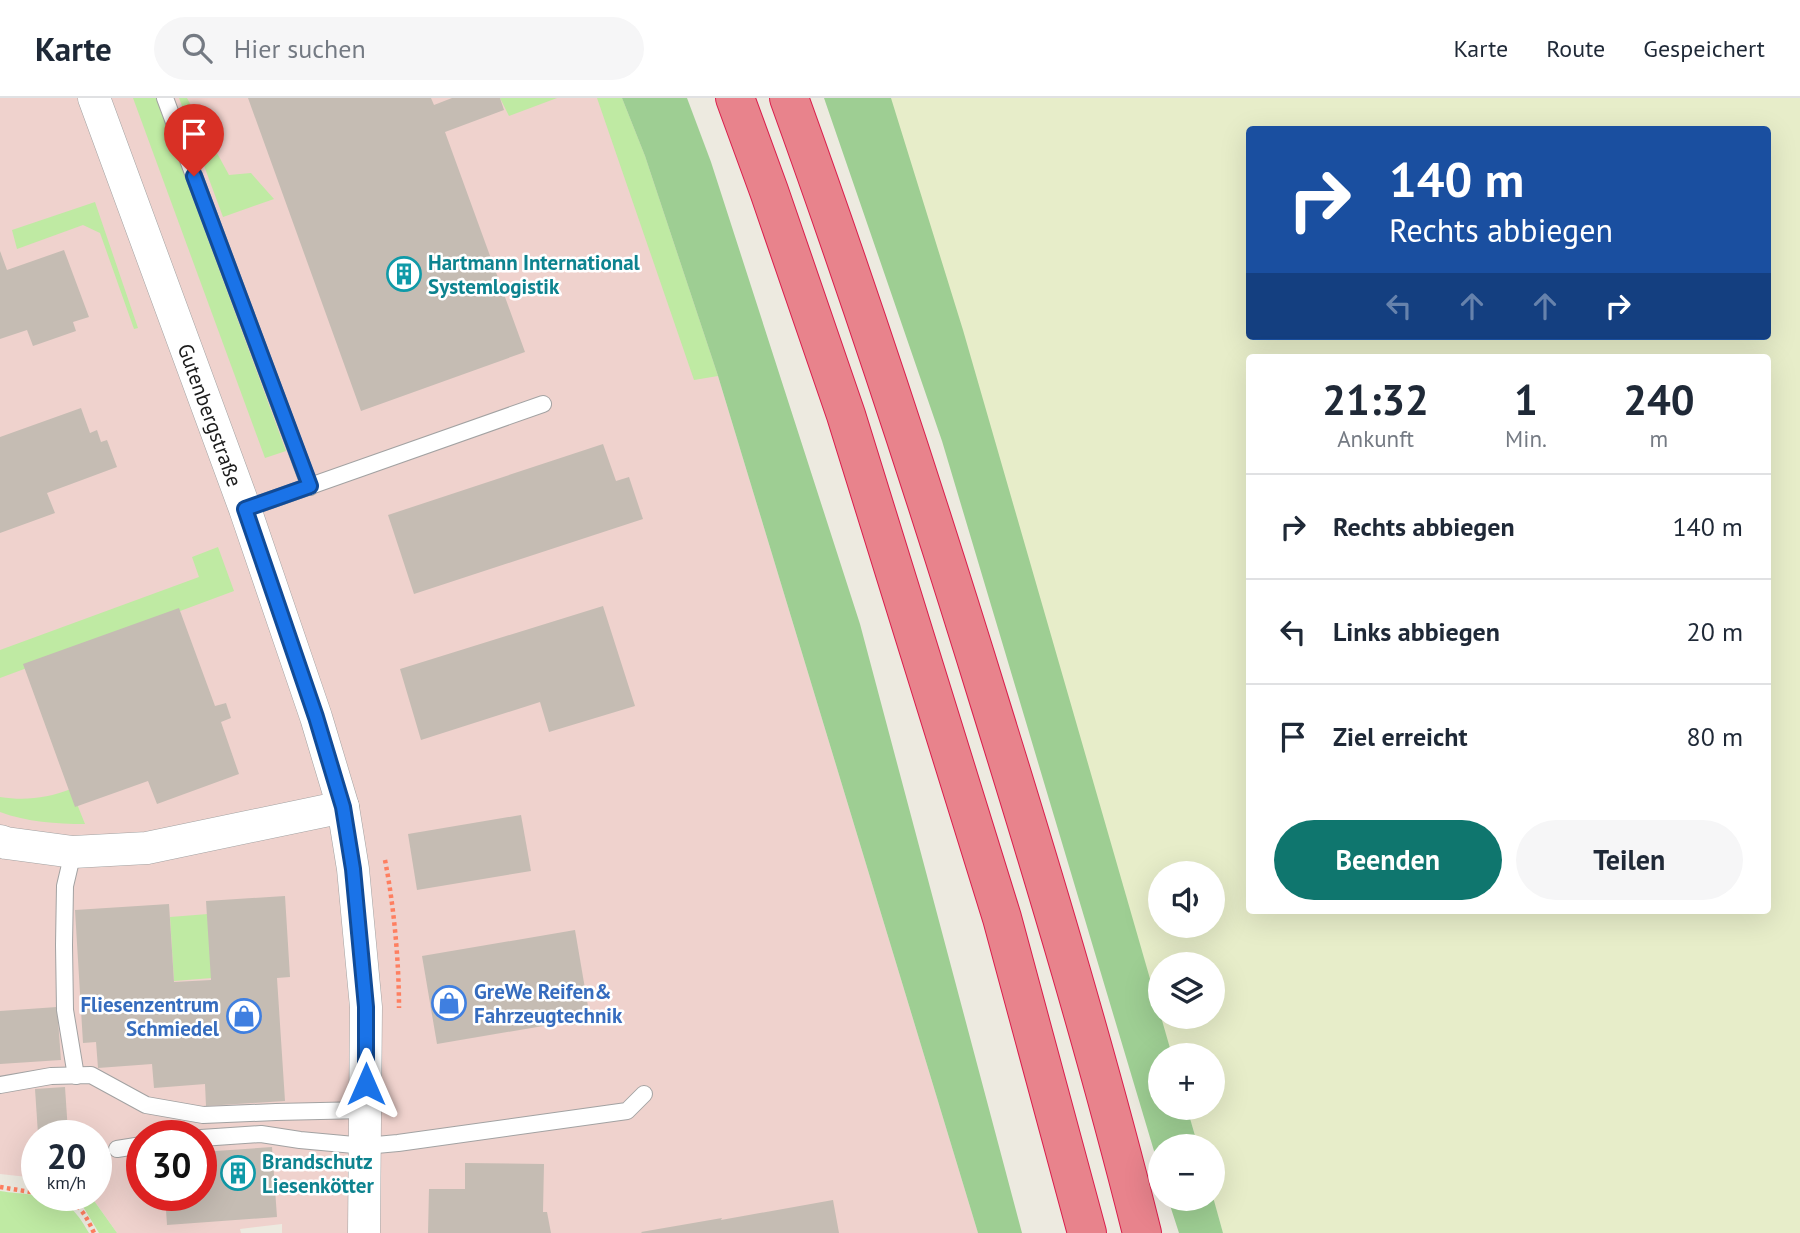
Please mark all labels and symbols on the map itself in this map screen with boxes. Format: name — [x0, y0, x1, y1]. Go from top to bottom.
pin — [164, 104, 224, 176]
place label: Hartmann International Systemlogistik — [428, 249, 641, 300]
building icon: Hartmann International Systemlogistik — [385, 255, 423, 293]
street label: Gutenbergstraße — [172, 340, 248, 490]
place label: GreWe Reifen& Fahrzeugtechnik — [474, 978, 623, 1029]
shop icon: GreWe Reifen& Fahrzeugtechnik — [430, 984, 468, 1022]
place label: Fliesenzentrum Schmiedel — [80, 991, 220, 1042]
shop icon: Fliesenzentrum Schmiedel — [225, 997, 263, 1035]
position arrow — [329, 1047, 403, 1121]
speed limit sign: 30 — [126, 1120, 217, 1211]
place label: Brandschutz Liesenkötter — [262, 1148, 374, 1199]
building icon: Brandschutz Liesenkötter — [219, 1154, 257, 1192]

